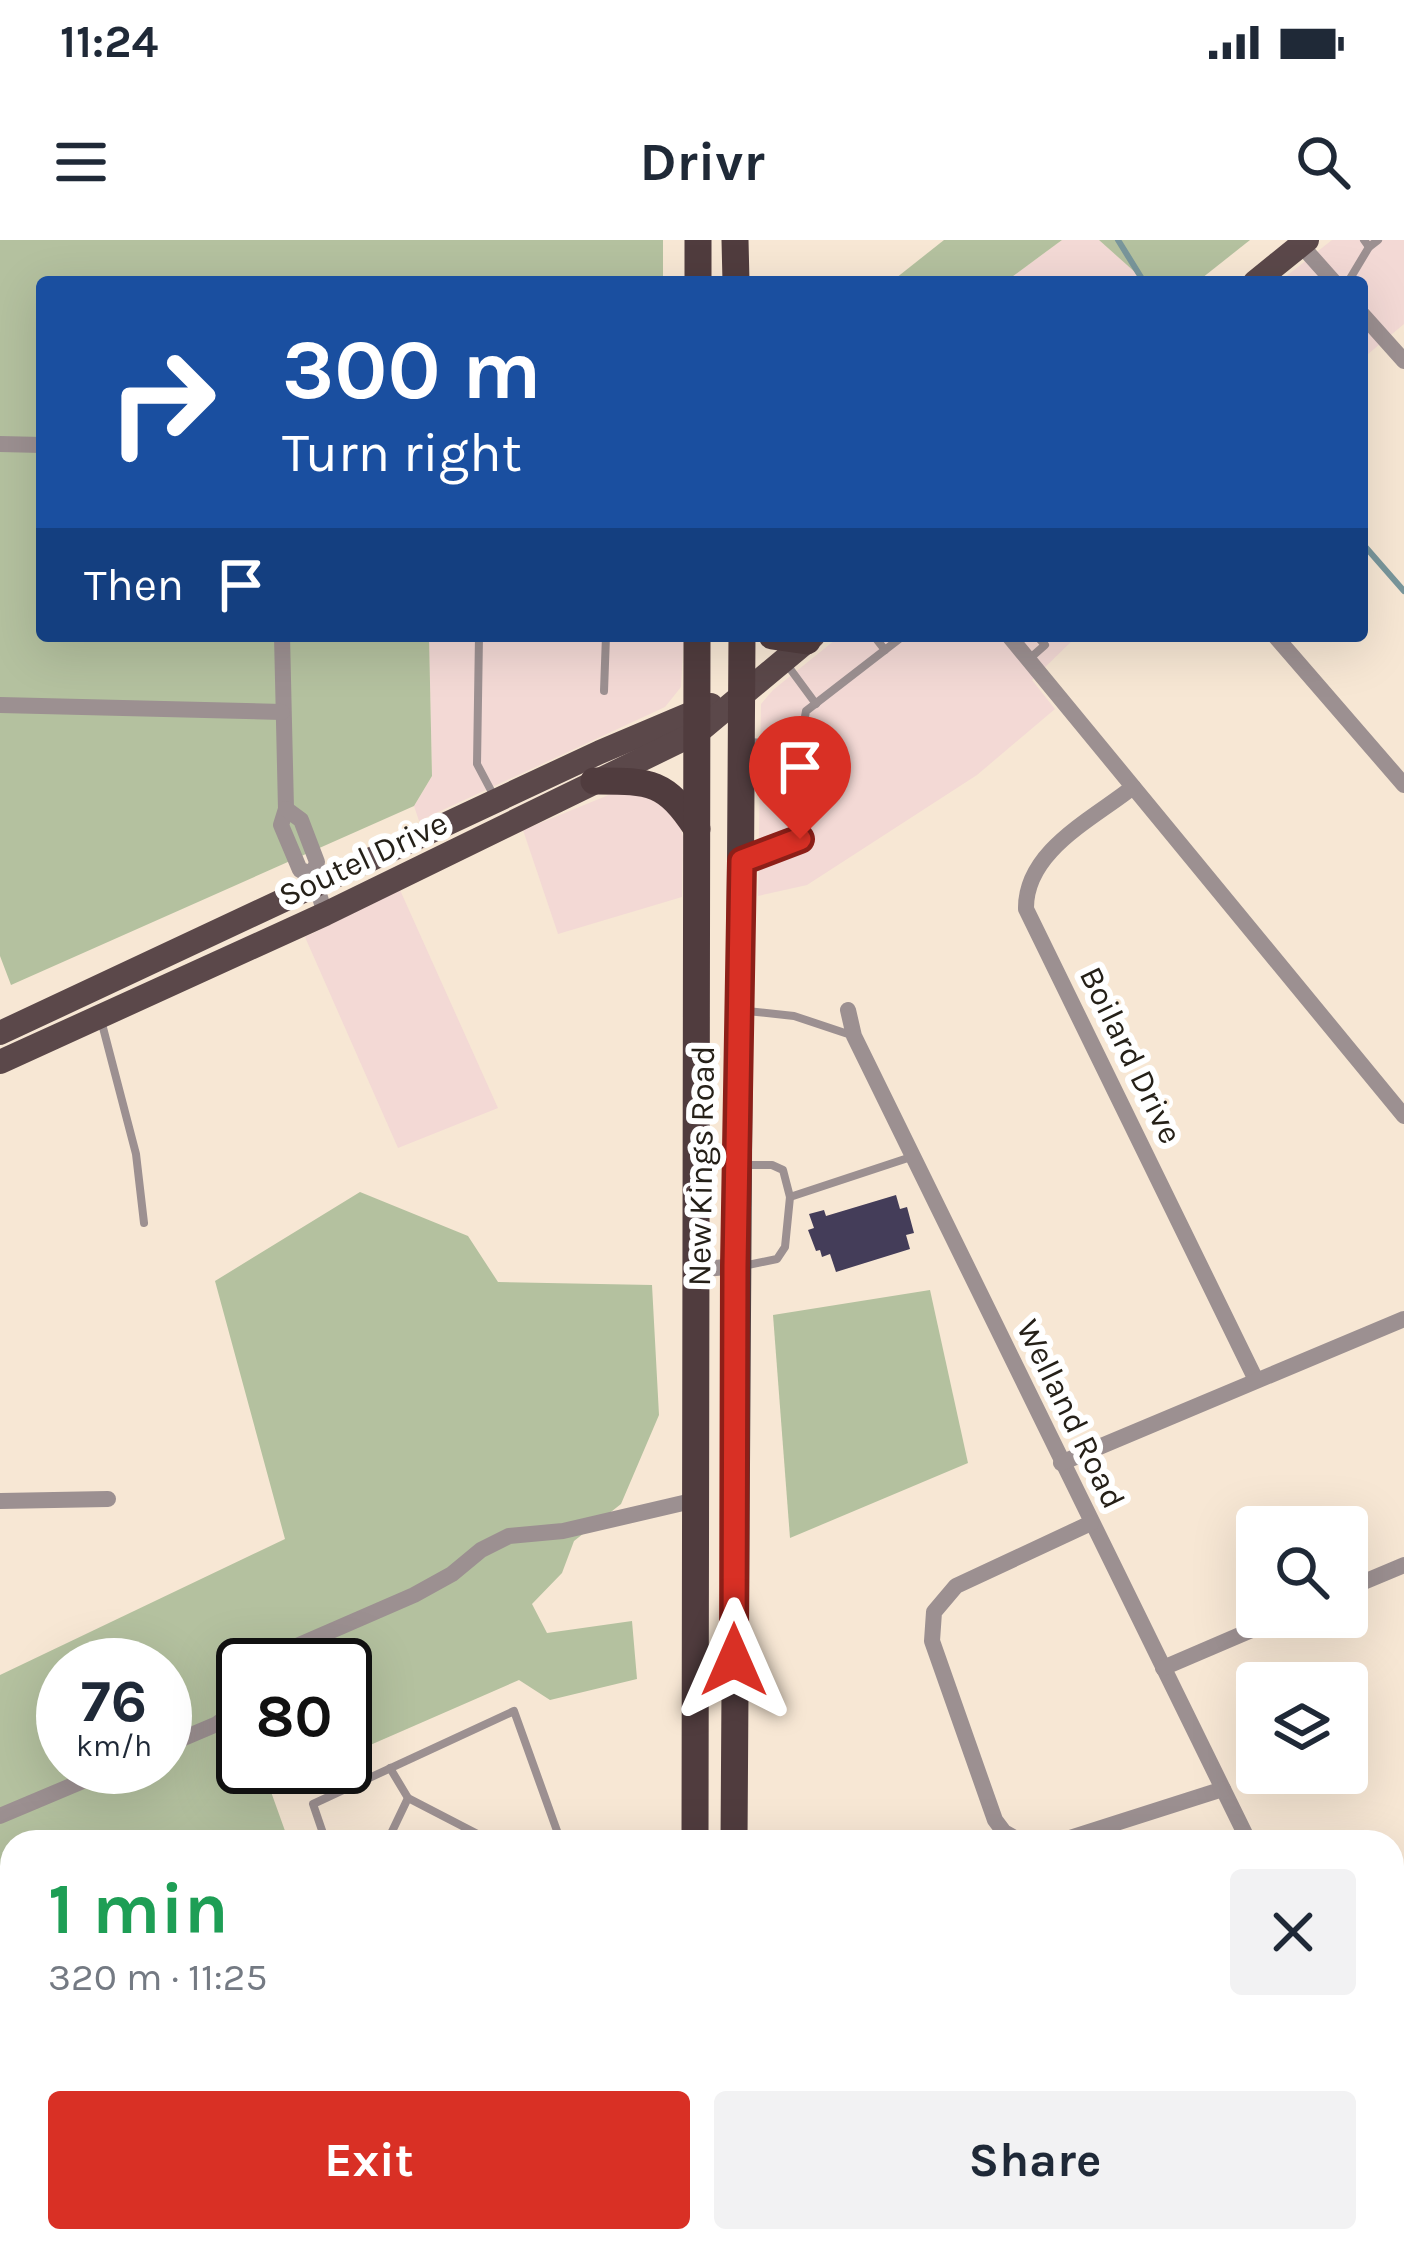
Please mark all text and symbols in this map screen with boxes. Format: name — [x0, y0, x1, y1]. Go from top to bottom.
text: 11:24 — [60, 16, 158, 68]
icon: menu — [48, 129, 114, 195]
icon: search — [1290, 129, 1356, 195]
text: Drivr — [639, 130, 765, 194]
text: 300 m — [282, 321, 541, 419]
icon: right — [84, 324, 240, 480]
text: Turn right — [282, 421, 522, 485]
icon: arrive — [208, 552, 274, 618]
text: Then — [84, 559, 184, 611]
pin — [749, 716, 851, 839]
icon: arrive — [767, 734, 833, 800]
street label: Soutel Drive — [273, 803, 453, 915]
street label: Boilard Drive — [1072, 960, 1190, 1150]
street label: New Kings Road — [680, 1045, 722, 1287]
street label: Welland Road — [1009, 1313, 1133, 1515]
map controls — [1236, 1506, 1368, 1794]
button: search — [1236, 1506, 1368, 1638]
position arrow — [671, 1597, 797, 1723]
speed limit sign: 80 — [216, 1638, 372, 1794]
button: layers — [1236, 1662, 1368, 1794]
text: 76 — [81, 1666, 147, 1736]
text: km/h — [76, 1728, 152, 1764]
text: 1 min — [48, 1867, 229, 1951]
button: close — [1230, 1869, 1356, 1995]
text: 320 m · 11:25 — [48, 1954, 267, 2000]
button: Exit — [48, 2091, 690, 2229]
button: Share — [714, 2091, 1356, 2229]

